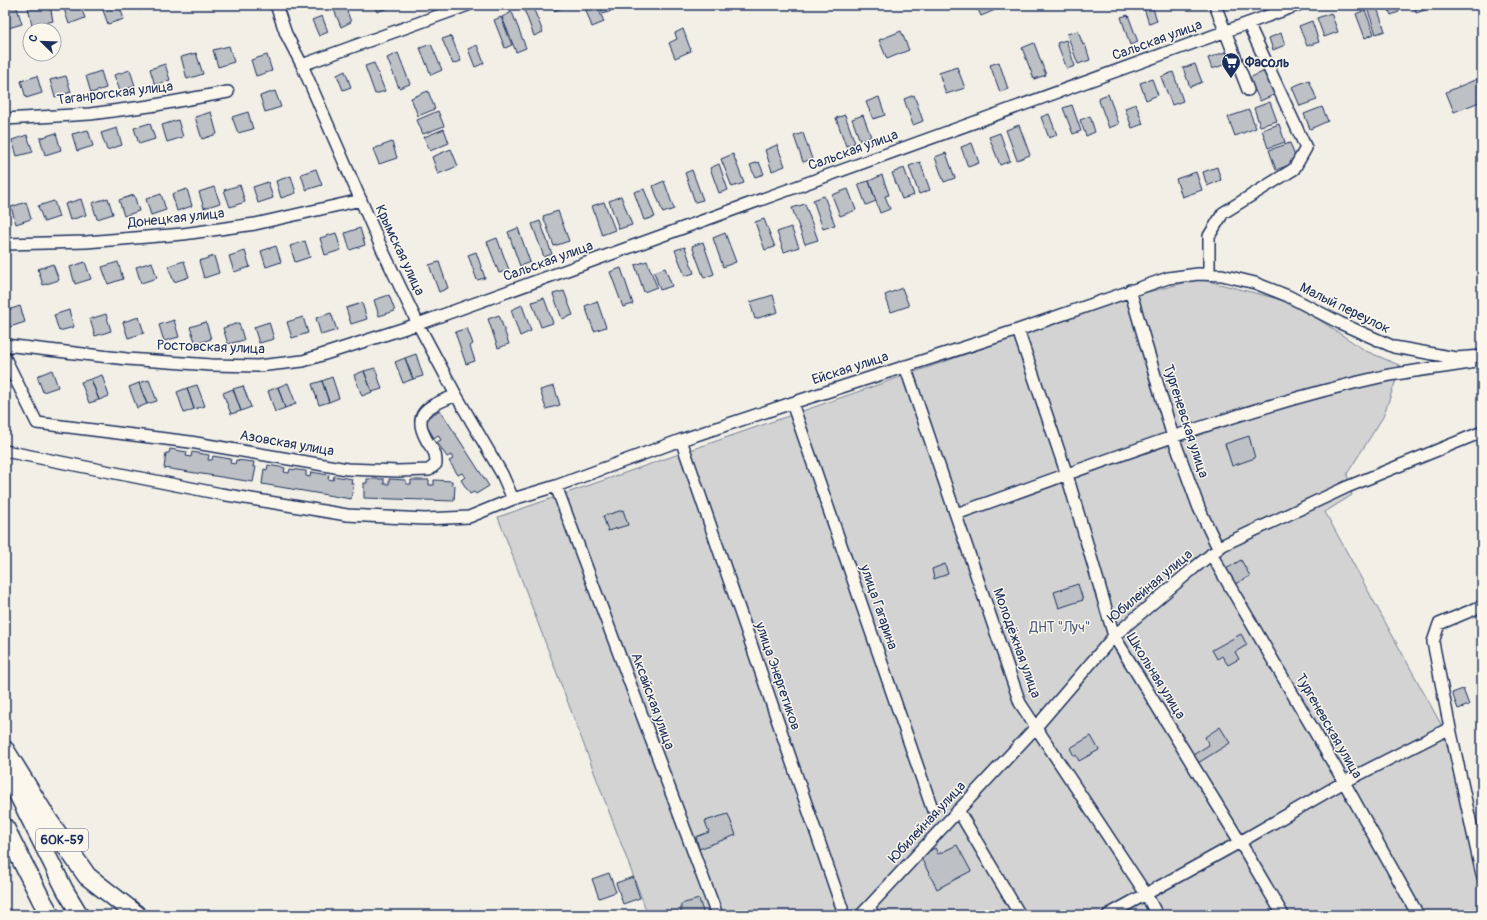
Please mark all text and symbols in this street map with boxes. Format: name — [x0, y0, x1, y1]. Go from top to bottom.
street label: Сальская улица — [1110, 16, 1204, 64]
north arrow — [22, 22, 62, 62]
text: С — [26, 32, 41, 44]
supermarket icon: Фасоль — [1220, 51, 1242, 79]
place label: Фасоль — [1244, 54, 1289, 71]
street label: Таганрогская улица — [56, 77, 174, 109]
street label: Сальская улица — [806, 126, 900, 174]
street label: Крымская улица — [372, 202, 428, 298]
street label: Донецкая улица — [126, 204, 225, 232]
street label: Сальская улица — [501, 237, 595, 285]
street label: Малый переулок — [1297, 279, 1393, 337]
street label: Ростовская улица — [157, 337, 265, 357]
street label: Ейская улица — [810, 348, 890, 388]
street label: Тургеневская улица — [1160, 362, 1212, 480]
street label: Азовская улица — [238, 426, 336, 460]
street label: Юбилейная улица — [1104, 546, 1196, 626]
street label: улица Гагарина — [856, 561, 901, 652]
street label: Молодёжная улица — [989, 586, 1045, 700]
street label: улица Энергетиков — [751, 619, 805, 732]
park label: ДНТ "Луч" — [1029, 619, 1090, 636]
street label: Школьная улица — [1123, 630, 1189, 722]
street label: Аксайская улица — [628, 650, 678, 752]
street label: Тургеневская улица — [1292, 671, 1366, 781]
street label: Юбилейная улица — [885, 778, 969, 866]
road number: 60К-59 — [36, 829, 88, 851]

